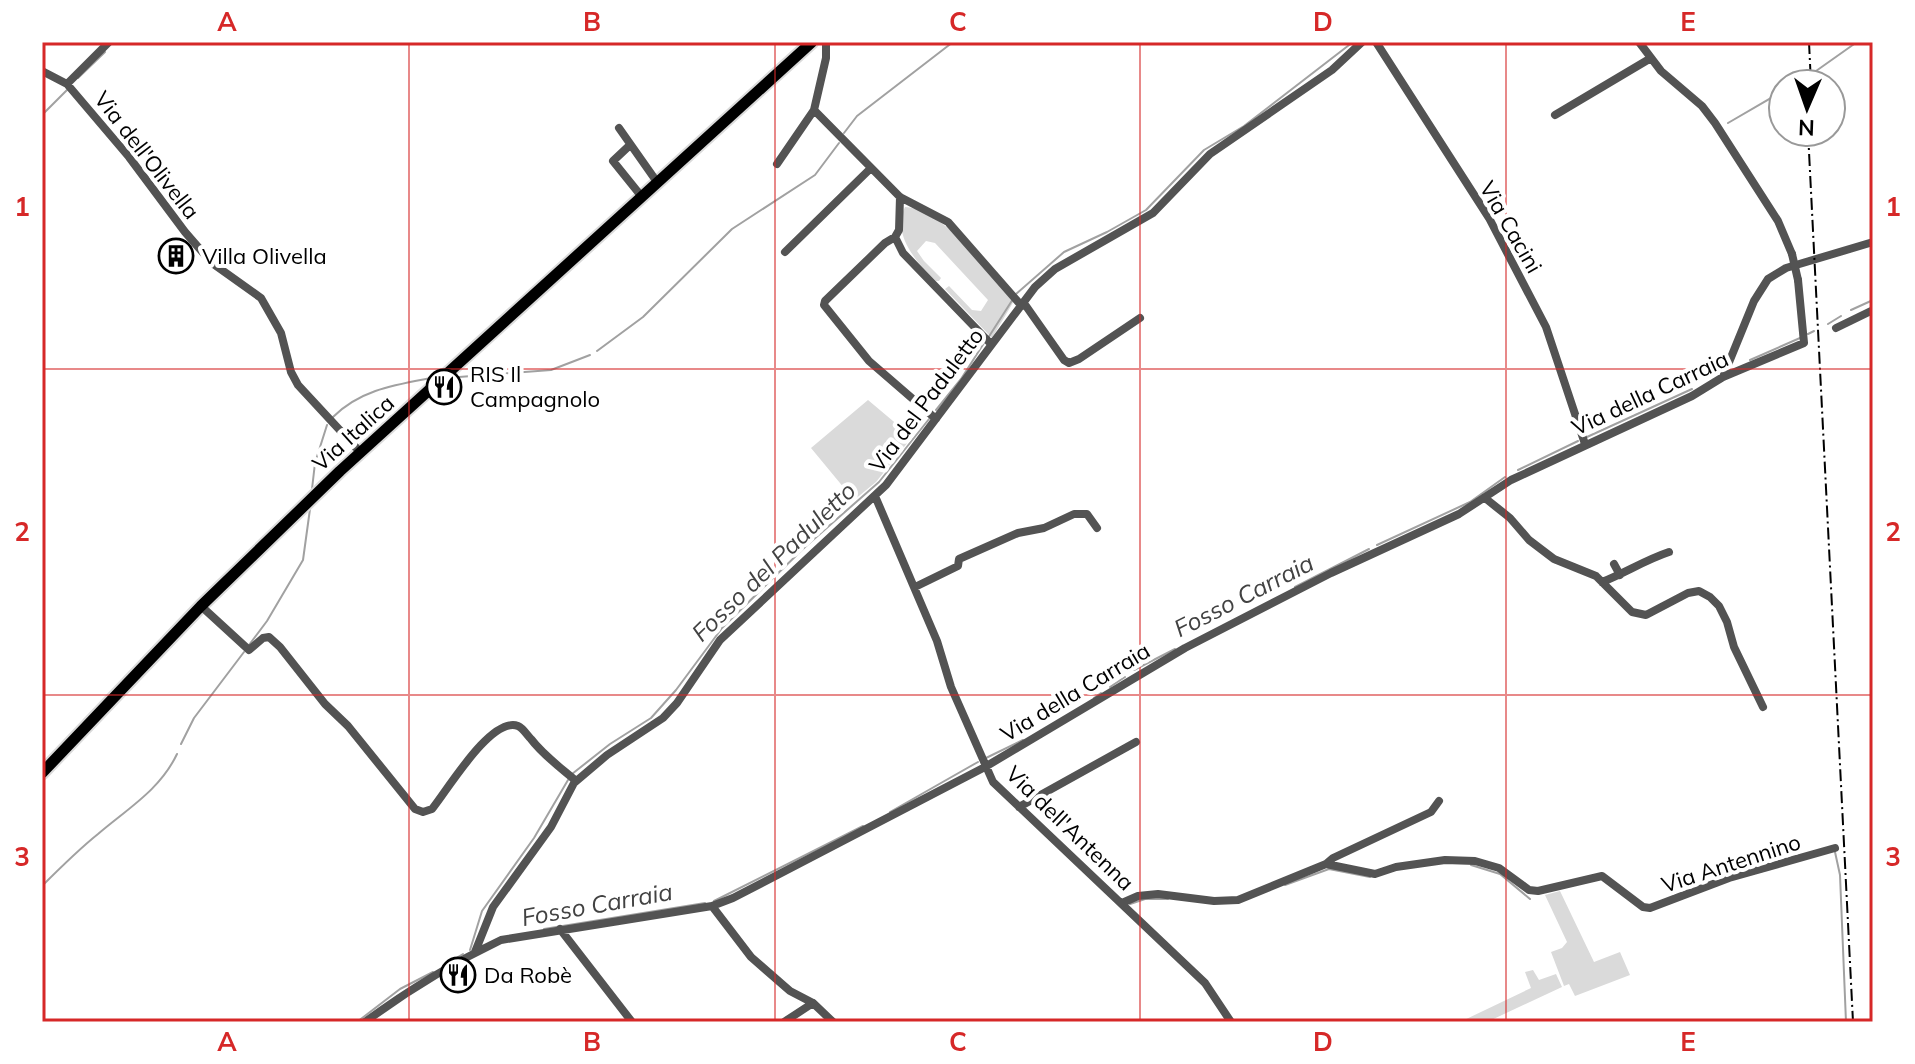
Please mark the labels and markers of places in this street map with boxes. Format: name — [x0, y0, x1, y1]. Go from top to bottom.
building icon: Villa Olivella — [157, 237, 195, 275]
place label: Villa Olivella — [202, 242, 327, 270]
place label: RIS Il Campagnolo — [470, 360, 600, 413]
restaurant icon: RIS Il Campagnolo — [425, 368, 463, 406]
restaurant icon: Da Robè — [439, 956, 477, 994]
place label: Da Robè — [484, 961, 572, 989]

